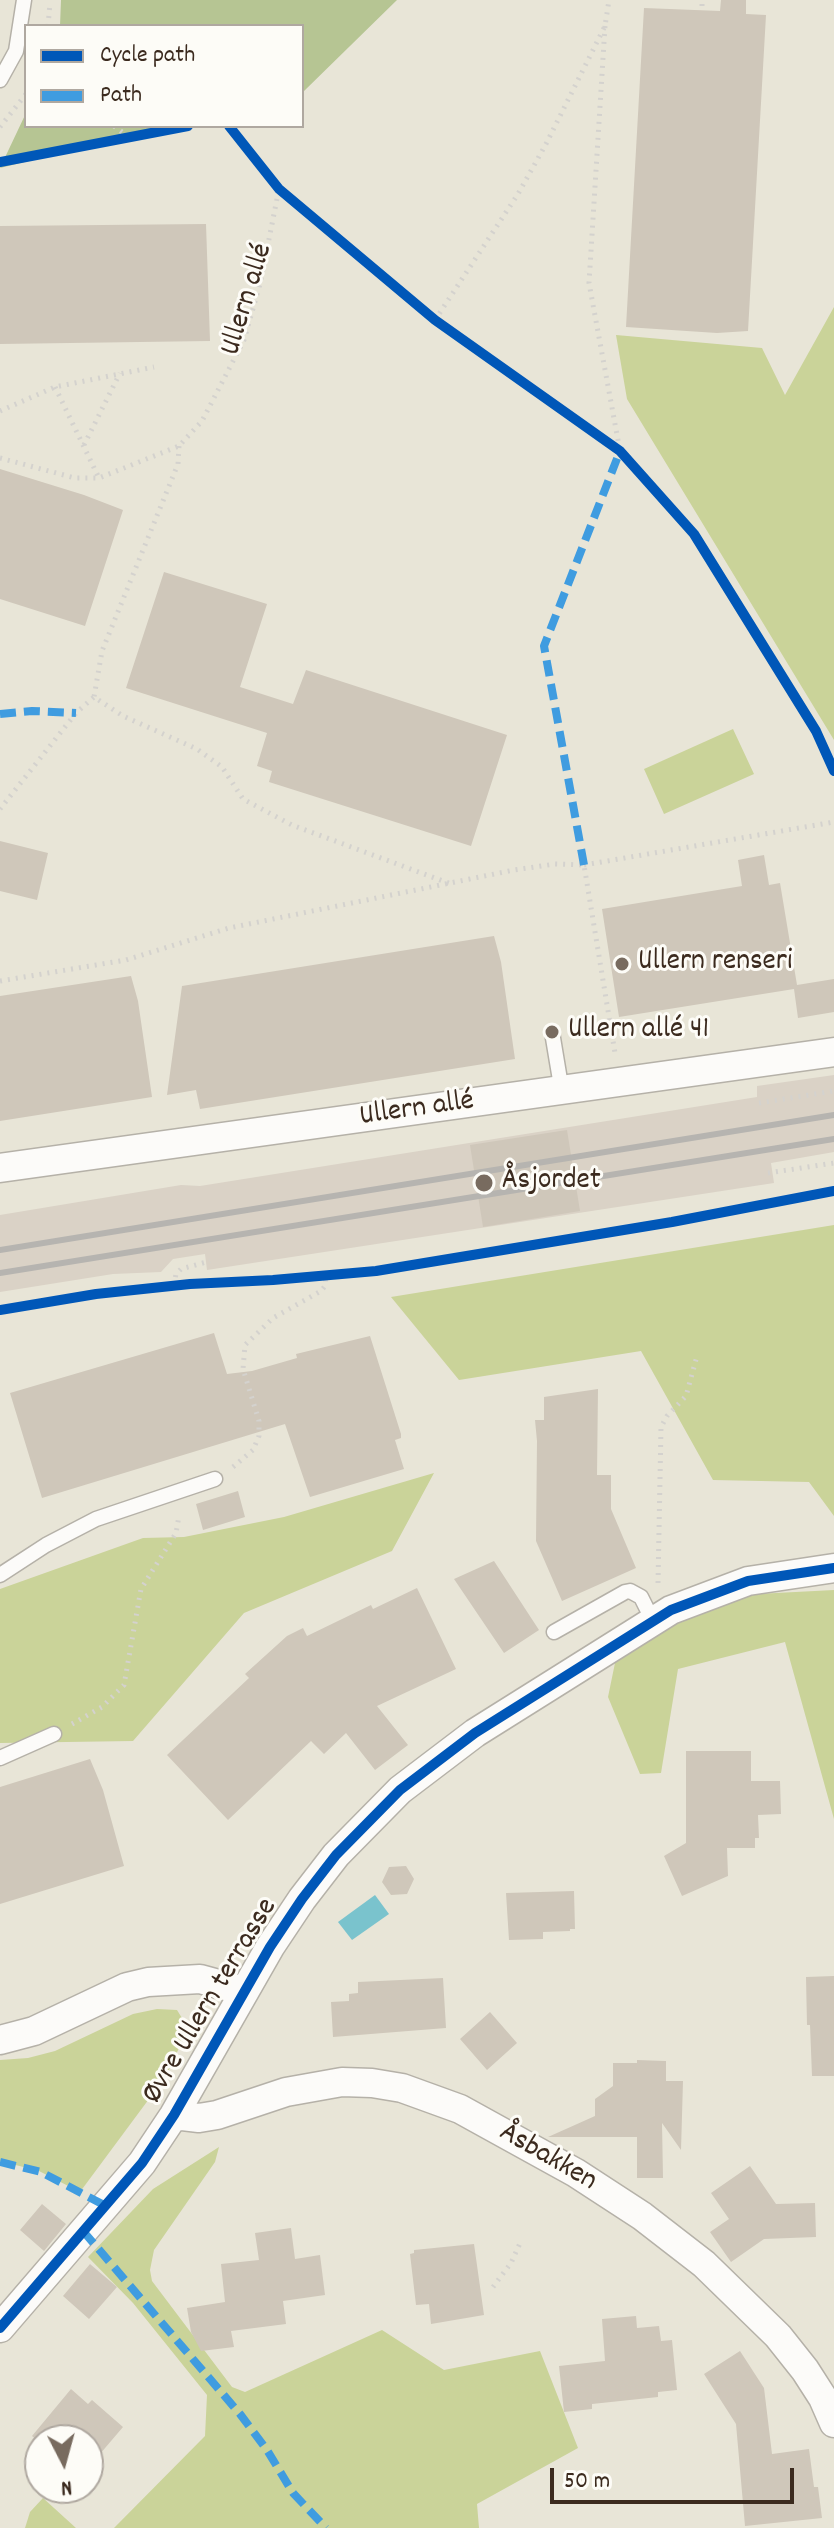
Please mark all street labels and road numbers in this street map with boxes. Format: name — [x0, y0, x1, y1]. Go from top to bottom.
street label: Ullern allé — [215, 240, 283, 360]
street label: Ullern allé — [358, 1085, 476, 1137]
street label: Øvre Ullern terrasse — [137, 1893, 287, 2111]
street label: Åsbakken — [492, 2117, 602, 2201]

